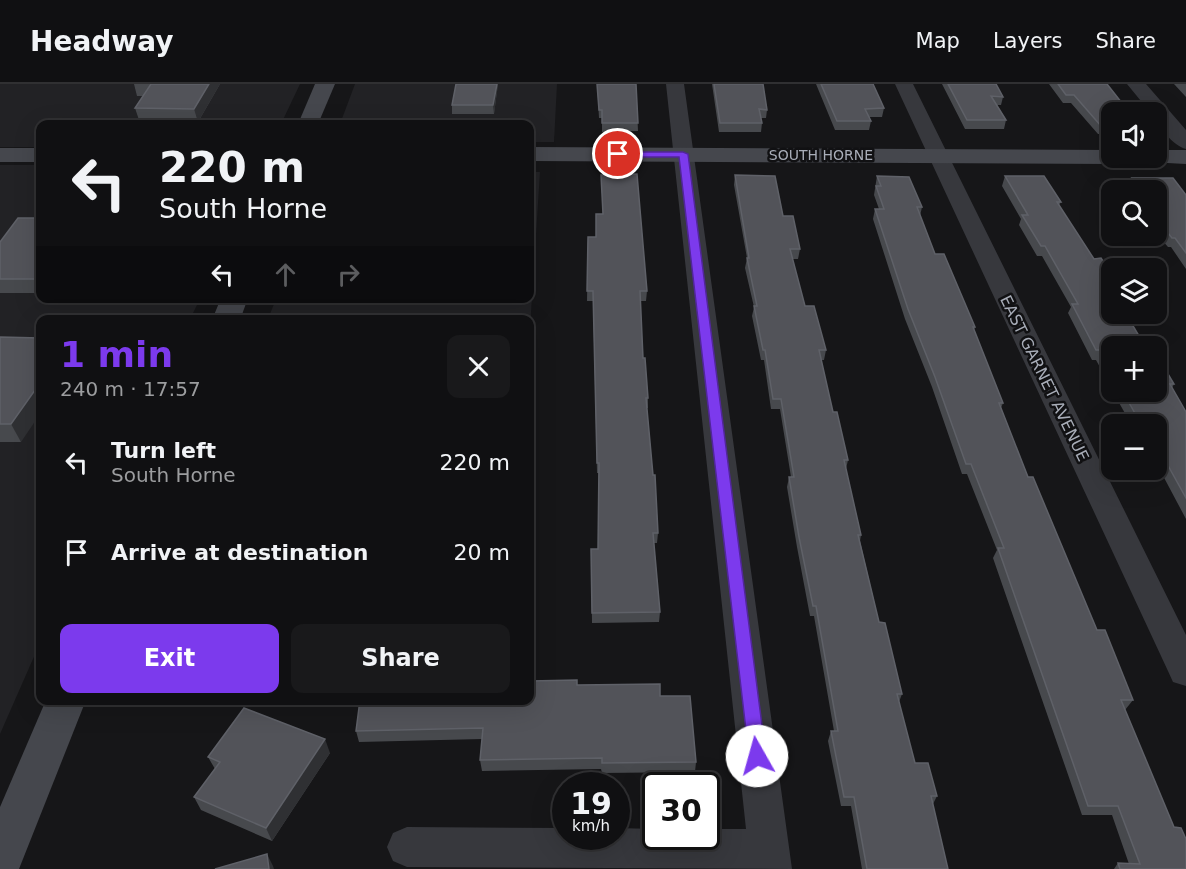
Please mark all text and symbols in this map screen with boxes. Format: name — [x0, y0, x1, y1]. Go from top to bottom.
text: Headway — [30, 25, 174, 58]
text: Map — [916, 29, 960, 53]
text: Layers — [993, 29, 1062, 53]
text: Share — [1095, 29, 1156, 53]
map controls — [1101, 102, 1167, 480]
button: sound — [1101, 102, 1167, 168]
pin — [592, 128, 643, 179]
icon: arrive — [601, 137, 634, 170]
text: 220 m — [159, 143, 305, 192]
icon: left — [60, 144, 138, 222]
street label: SOUTH HORNE — [769, 147, 873, 163]
button: search — [1101, 180, 1167, 246]
text: South Horne — [159, 193, 327, 224]
icon: left — [206, 258, 239, 291]
icon: ahead — [269, 258, 302, 291]
icon: right — [332, 258, 365, 291]
button: layers — [1101, 258, 1167, 324]
street label: EAST GARNET AVENUE — [996, 292, 1093, 464]
text: 1 min — [60, 334, 173, 375]
button: close — [447, 335, 510, 398]
button: + — [1101, 336, 1167, 402]
text: 240 m · 17:57 — [60, 377, 201, 401]
button: − — [1101, 414, 1167, 480]
text: Turn left — [111, 438, 216, 463]
icon: left — [60, 446, 93, 479]
text: 220 m — [440, 450, 510, 475]
text: South Horne — [111, 463, 236, 487]
icon: arrive — [60, 536, 93, 569]
text: Arrive at destination — [111, 540, 368, 565]
text: 20 m — [454, 540, 510, 565]
button: Exit — [60, 624, 279, 693]
button: Share — [291, 624, 510, 693]
position arrow — [725, 724, 789, 788]
speed limit sign: 30 — [642, 772, 720, 850]
text: 19 — [570, 786, 612, 821]
text: km/h — [572, 817, 610, 835]

